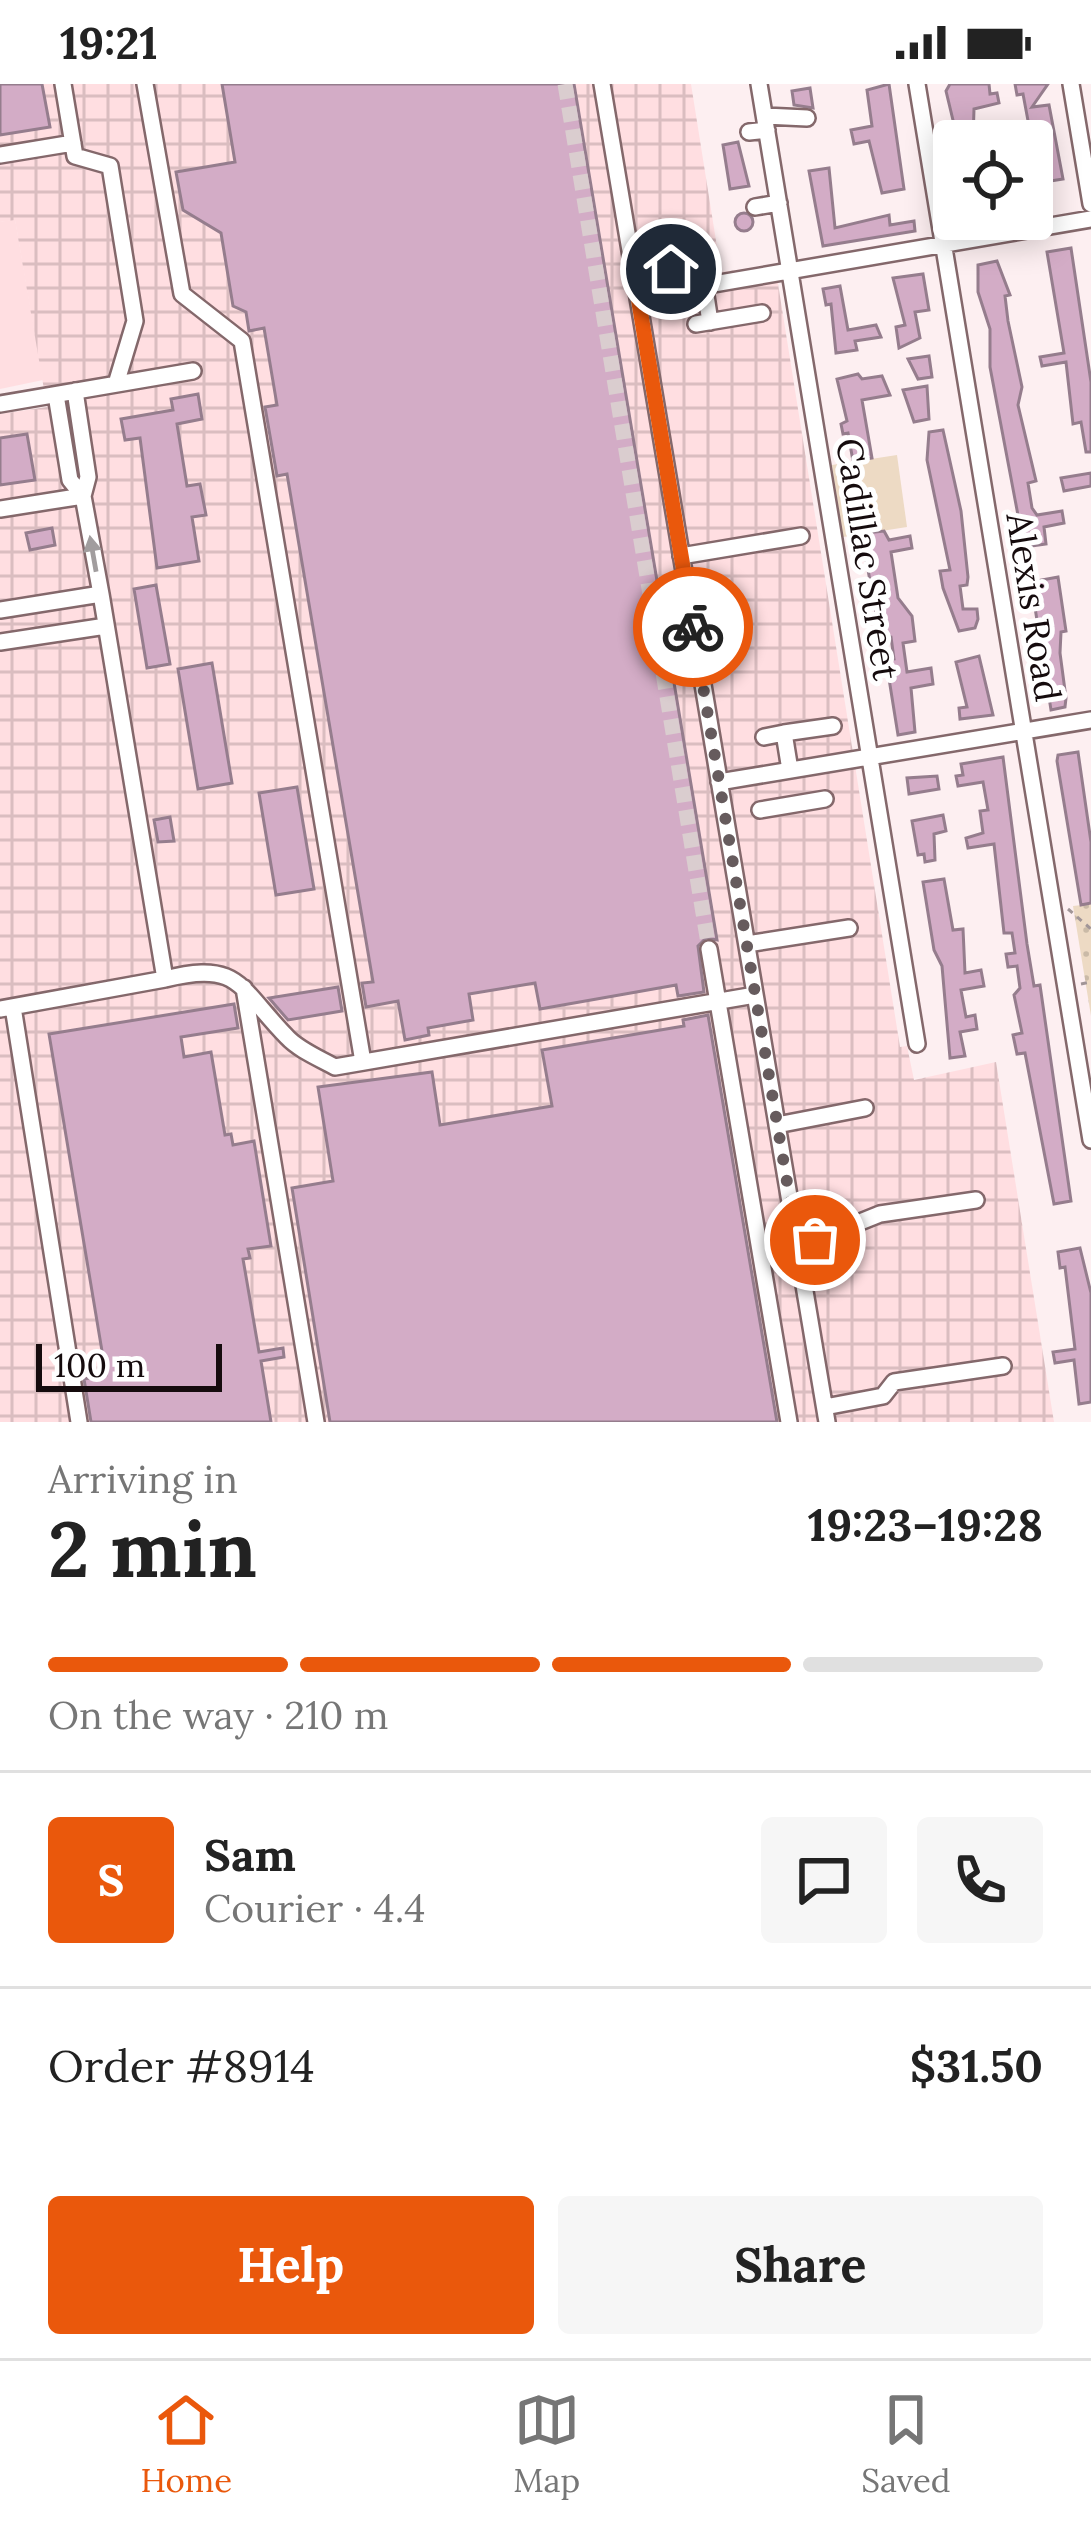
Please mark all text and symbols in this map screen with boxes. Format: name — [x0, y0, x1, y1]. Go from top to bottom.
text: 19:21 — [60, 14, 158, 71]
map controls — [933, 120, 1053, 240]
button: locate — [933, 120, 1053, 240]
pin — [620, 218, 722, 320]
icon: home — [638, 236, 704, 302]
street label: Cadillac Street — [826, 435, 910, 683]
street label: Alexis Road — [996, 508, 1072, 705]
one-way arrow — [84, 535, 103, 572]
courier — [633, 567, 753, 687]
icon: bike — [660, 594, 726, 660]
pin — [764, 1189, 866, 1291]
icon: bag — [782, 1207, 848, 1273]
scale bar — [36, 1338, 222, 1391]
text: 100 m — [54, 1344, 145, 1386]
text: Arriving in — [48, 1454, 238, 1504]
text: 19:23–19:28 — [808, 1496, 1043, 1553]
text: 2 min — [48, 1499, 257, 1598]
text: On the way · 210 m — [48, 1690, 389, 1740]
button: chat — [761, 1817, 887, 1943]
button: phone — [917, 1817, 1043, 1943]
text: Sam — [204, 1826, 296, 1883]
text: S — [98, 1851, 124, 1908]
text: Courier · 4.4 — [204, 1883, 425, 1933]
text: Order #8914 — [48, 2037, 315, 2094]
text: $31.50 — [910, 2037, 1043, 2094]
button: Help — [48, 2196, 534, 2334]
button: Share — [558, 2196, 1043, 2334]
tab: Home — [140, 2387, 232, 2501]
tab: Map — [513, 2387, 580, 2501]
tab: Saved — [861, 2387, 950, 2501]

